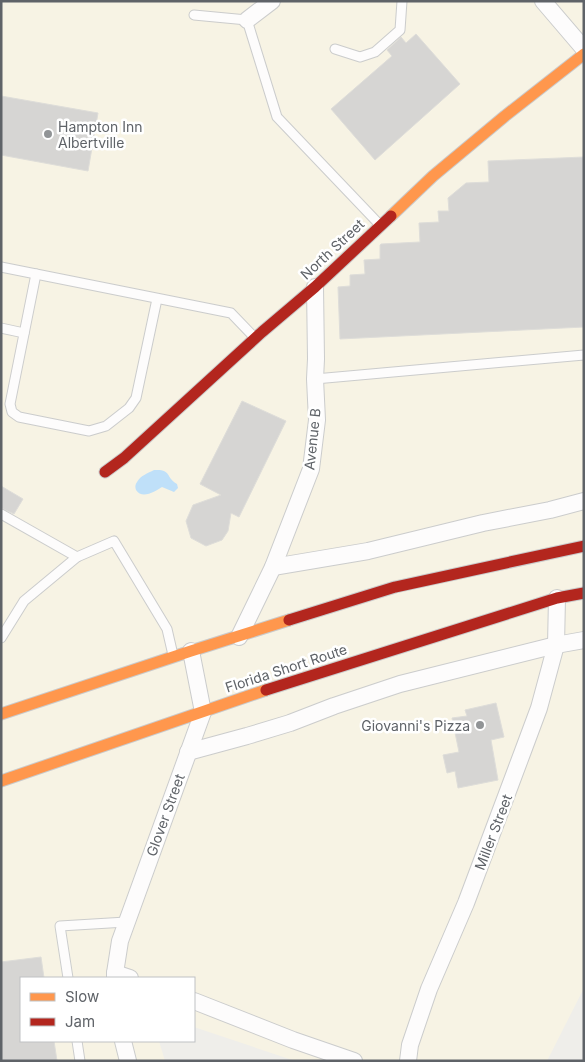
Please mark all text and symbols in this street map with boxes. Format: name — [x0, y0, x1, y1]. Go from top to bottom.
place label: Hampton Inn Albertville — [58, 118, 142, 151]
marker: Hampton Inn Albertville — [42, 128, 54, 140]
street label: North Street — [297, 215, 368, 283]
street label: Avenue B — [300, 407, 324, 471]
street label: Florida Short Route — [223, 640, 349, 696]
place label: Giovanni's Pizza — [361, 717, 470, 734]
marker: Giovanni's Pizza — [474, 719, 486, 731]
street label: Glover Street — [142, 771, 188, 859]
street label: Miller Street — [471, 791, 515, 872]
legend — [20, 977, 195, 1042]
text: Slow — [65, 987, 99, 1006]
text: Jam — [65, 1012, 95, 1031]

